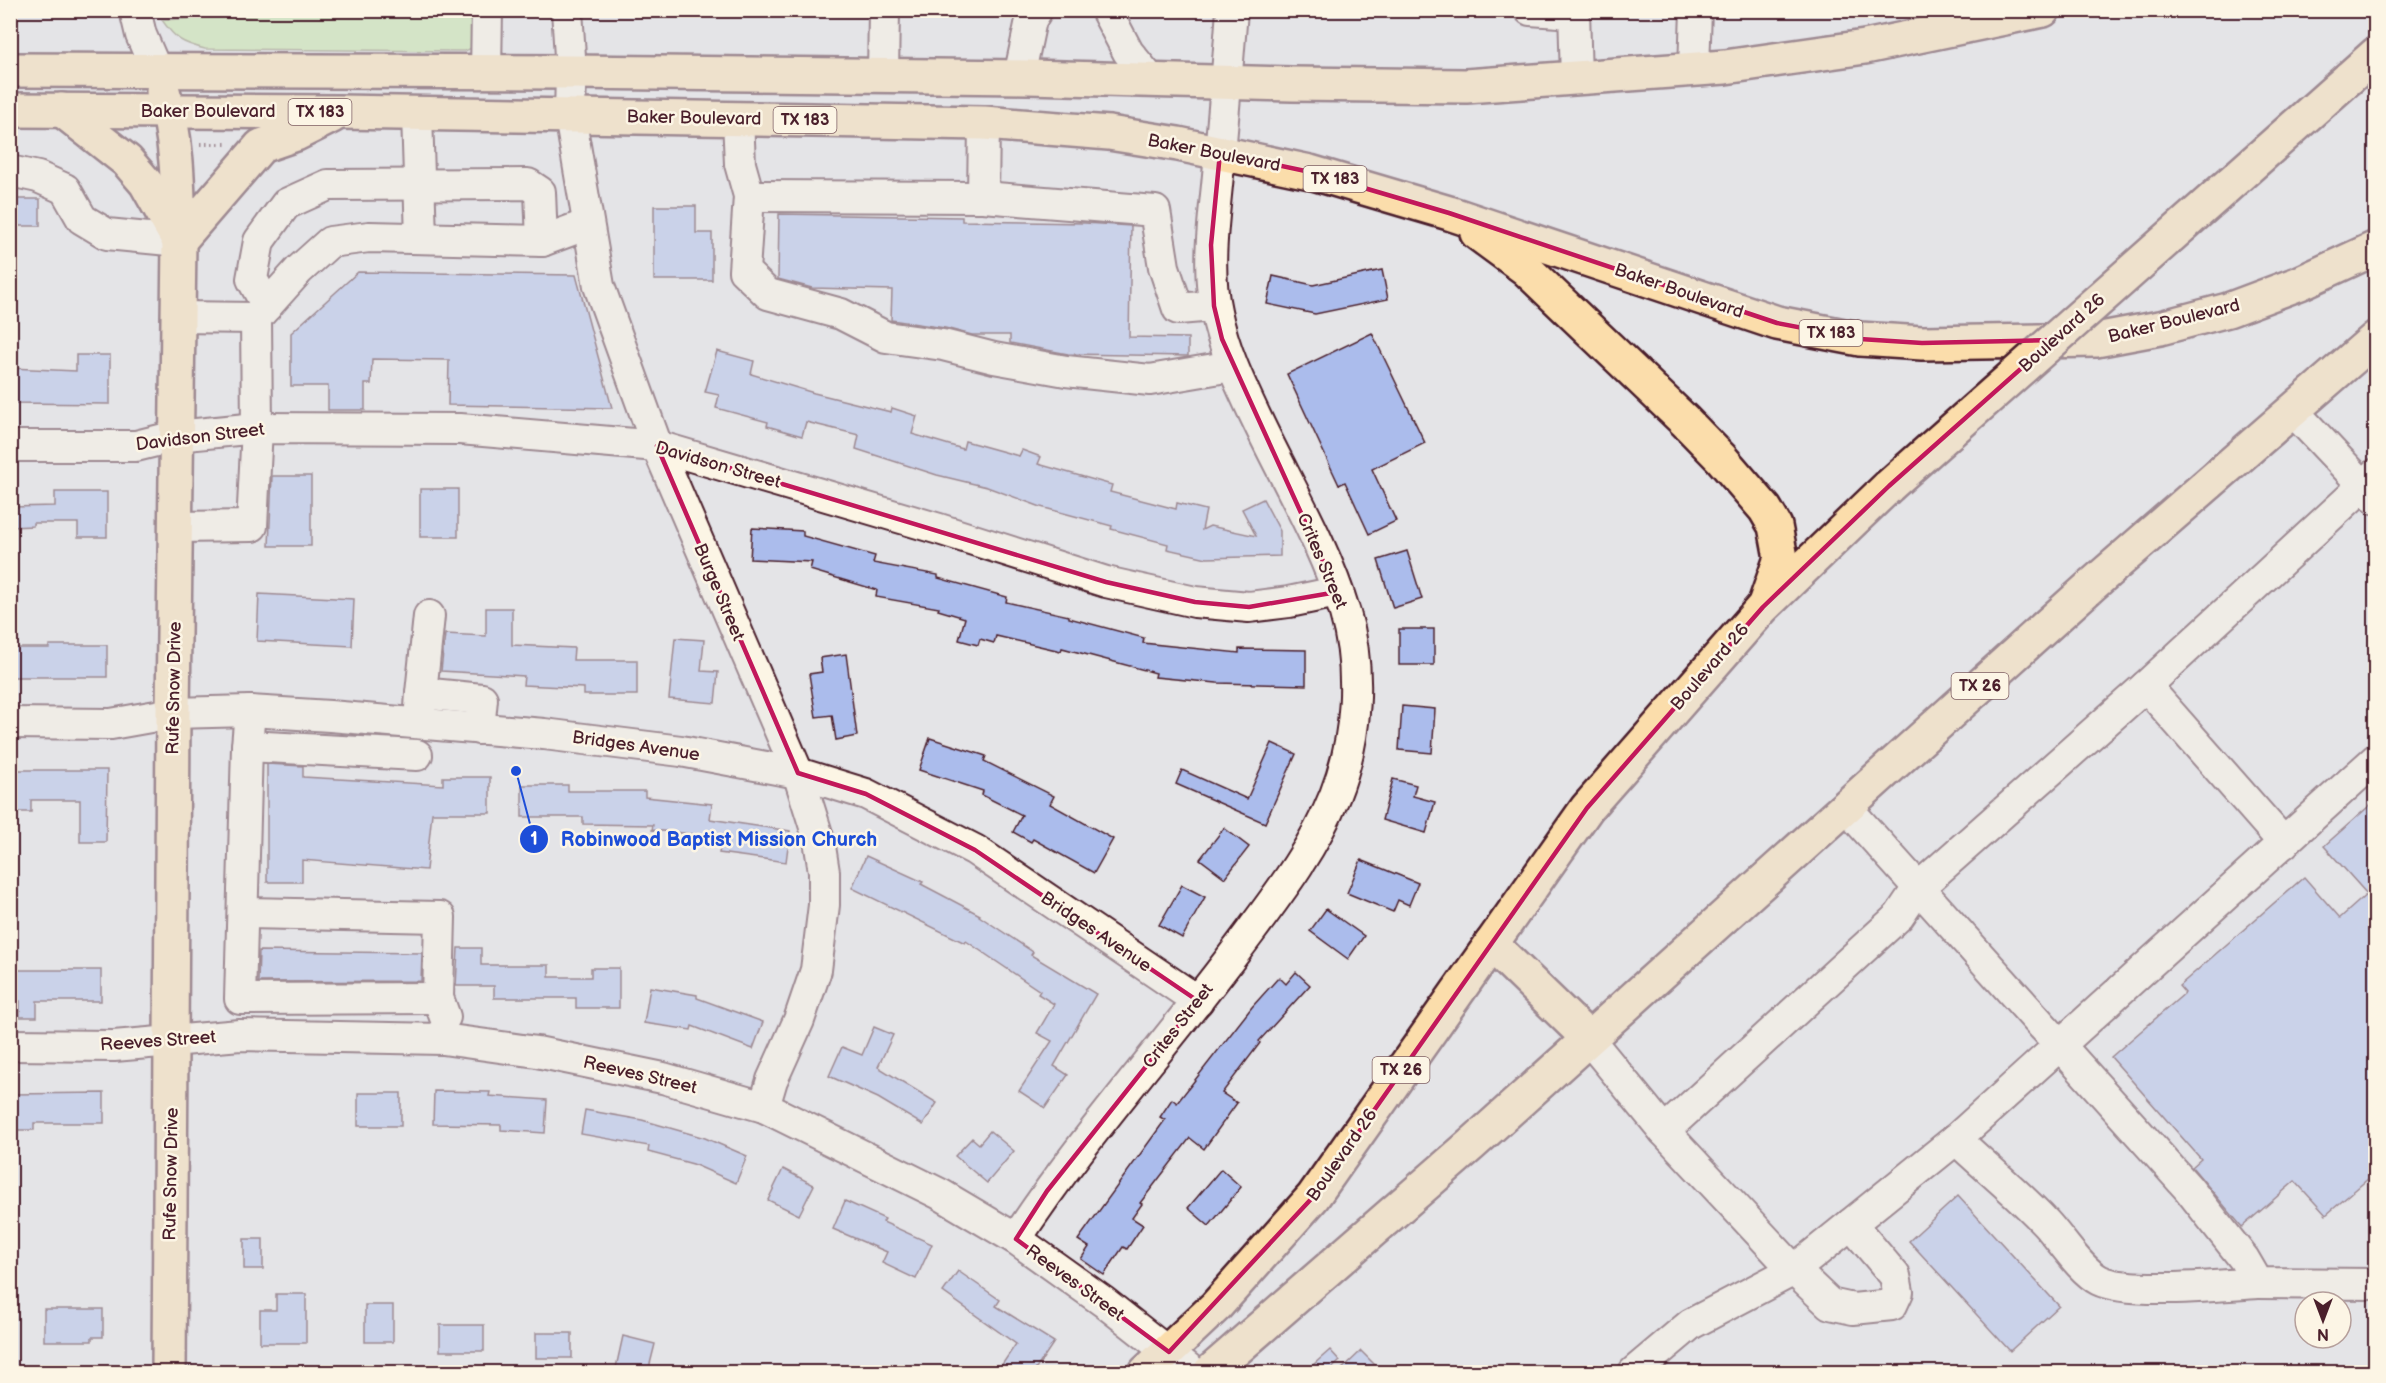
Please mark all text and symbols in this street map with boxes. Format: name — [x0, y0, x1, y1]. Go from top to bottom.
road number: TX 183 — [288, 99, 352, 125]
street label: Baker Boulevard — [140, 101, 276, 122]
street label: Baker Boulevard — [626, 106, 762, 130]
road number: TX 183 — [774, 107, 836, 133]
street label: Baker Boulevard — [1146, 130, 1282, 176]
road number: TX 183 — [1304, 166, 1366, 192]
street label: Baker Boulevard — [1612, 259, 1746, 323]
street label: Boulevard 26 — [2015, 289, 2109, 377]
street label: Baker Boulevard — [2106, 294, 2242, 348]
road number: TX 183 — [1800, 320, 1862, 346]
street label: Davidson Street — [134, 419, 266, 455]
street label: Davidson Street — [653, 437, 784, 493]
street label: Crites Street — [1292, 510, 1352, 612]
street label: Burge Street — [689, 540, 749, 644]
street label: Boulevard 26 — [1667, 619, 1753, 715]
street label: Rufe Snow Drive — [162, 621, 186, 755]
road number: TX 26 — [1952, 673, 2008, 699]
street label: Bridges Avenue — [571, 727, 701, 765]
callout: Robinwood Baptist Mission Church — [519, 820, 890, 858]
text: Robinwood Baptist Mission Church — [561, 828, 877, 852]
text: 1 — [530, 829, 538, 850]
street label: Bridges Avenue — [1037, 887, 1155, 977]
street label: Crites Street — [1138, 979, 1218, 1073]
street label: Reeves Street — [99, 1026, 217, 1056]
street label: Reeves Street — [581, 1052, 699, 1098]
road number: TX 26 — [1372, 1057, 1430, 1083]
street label: Boulevard 26 — [1302, 1105, 1382, 1205]
street label: Rufe Snow Drive — [159, 1107, 183, 1241]
street label: Reeves Street — [1022, 1240, 1128, 1326]
north arrow — [2293, 1290, 2353, 1350]
text: N — [2317, 1324, 2329, 1343]

